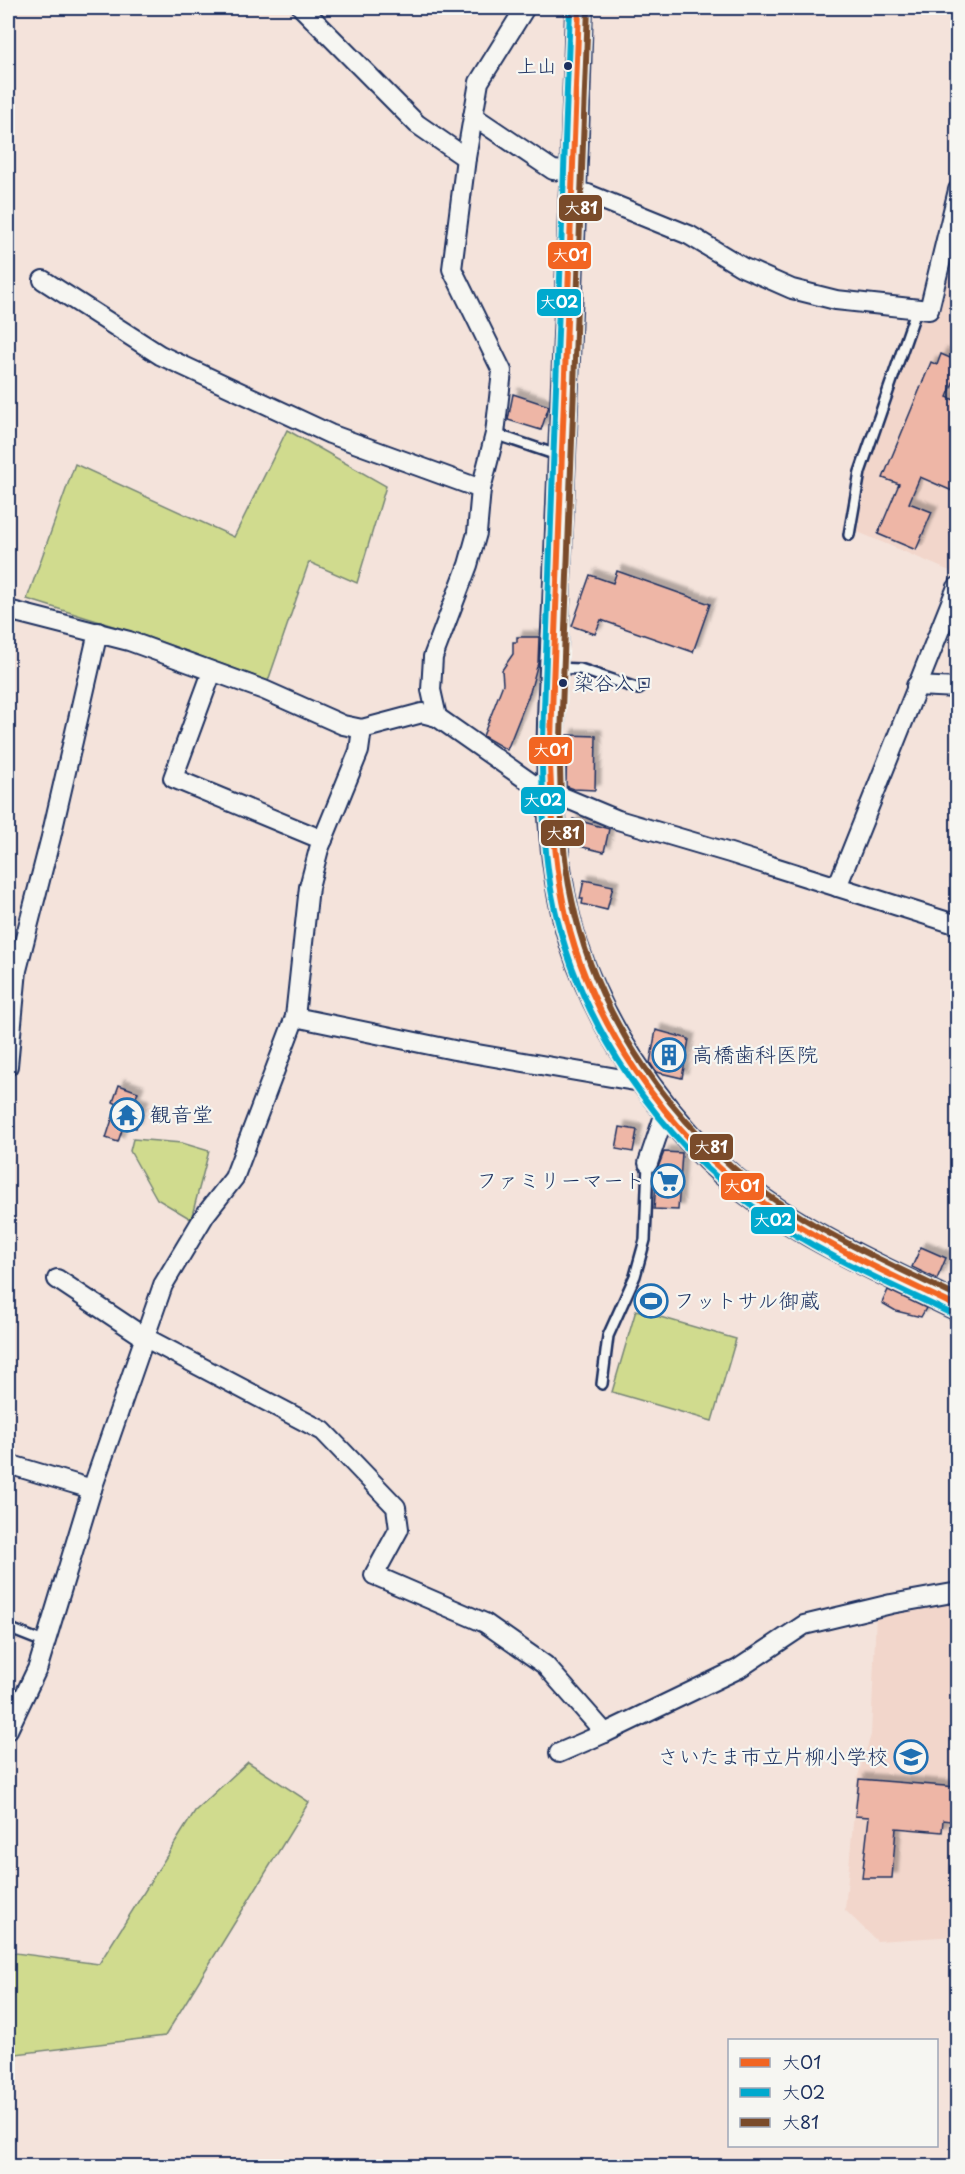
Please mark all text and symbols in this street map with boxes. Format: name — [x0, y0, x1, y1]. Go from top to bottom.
place label: 上山 — [517, 50, 557, 80]
marker: 上山 — [562, 60, 574, 72]
line badge: 大81 — [558, 194, 603, 222]
text: 大81 — [564, 195, 598, 219]
line badge: 大01 — [547, 241, 592, 270]
text: 大01 — [552, 242, 588, 266]
line badge: 大02 — [536, 288, 582, 317]
text: 大02 — [540, 289, 578, 313]
place label: 染谷入口 — [574, 667, 654, 697]
marker: 染谷入口 — [557, 677, 569, 689]
line badge: 大01 — [528, 736, 573, 765]
text: 大01 — [533, 737, 569, 761]
line badge: 大02 — [520, 786, 566, 815]
text: 大02 — [524, 787, 562, 811]
line badge: 大81 — [540, 819, 585, 847]
text: 大81 — [546, 820, 580, 844]
building icon: 高橋歯科医院 — [651, 1037, 687, 1073]
place label: 高橋歯科医院 — [692, 1037, 818, 1069]
temple icon: 観音堂 — [109, 1097, 145, 1133]
place label: 観音堂 — [150, 1097, 213, 1129]
line badge: 大81 — [689, 1133, 734, 1161]
text: 大81 — [694, 1134, 728, 1158]
place label: ファミリーマート — [477, 1163, 645, 1195]
supermarket icon: ファミリーマート — [650, 1163, 686, 1199]
line badge: 大01 — [720, 1172, 765, 1201]
text: 大01 — [724, 1173, 760, 1197]
line badge: 大02 — [750, 1206, 796, 1235]
text: 大02 — [754, 1207, 792, 1231]
sports icon: フットサル御蔵 — [633, 1283, 669, 1319]
place label: フットサル御蔵 — [674, 1283, 820, 1315]
place label: さいたま市立片柳小学校 — [658, 1739, 888, 1771]
school or university icon: さいたま市立片柳小学校 — [893, 1739, 929, 1775]
legend — [728, 2039, 938, 2147]
text: 大01 — [782, 2048, 821, 2075]
text: 大02 — [782, 2078, 825, 2105]
text: 大81 — [782, 2108, 819, 2135]

